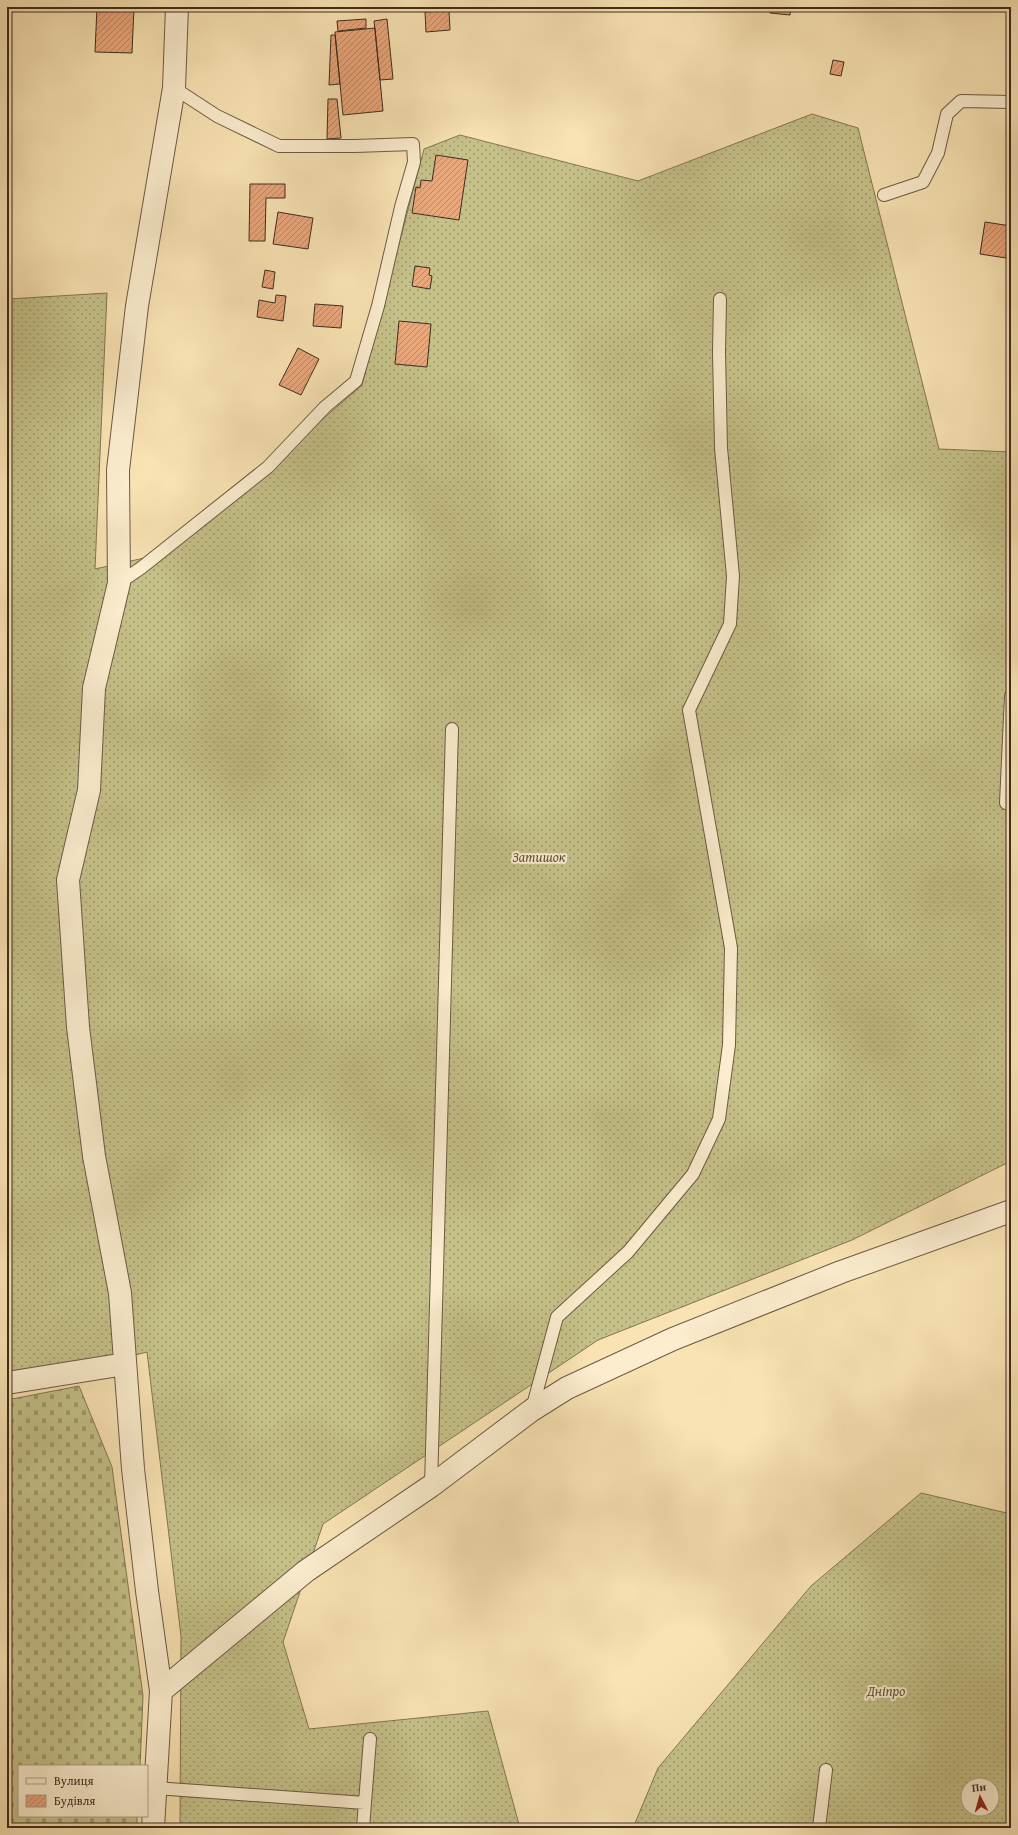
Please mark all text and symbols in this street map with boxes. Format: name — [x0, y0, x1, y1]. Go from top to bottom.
park label: Затишок — [512, 847, 566, 867]
park label: Дніпро — [866, 1681, 905, 1701]
legend — [18, 1765, 148, 1817]
text: Вулиця — [54, 1772, 94, 1789]
north arrow — [960, 1777, 1000, 1817]
text: Пн — [971, 1778, 987, 1796]
text: Будівля — [54, 1792, 95, 1809]

